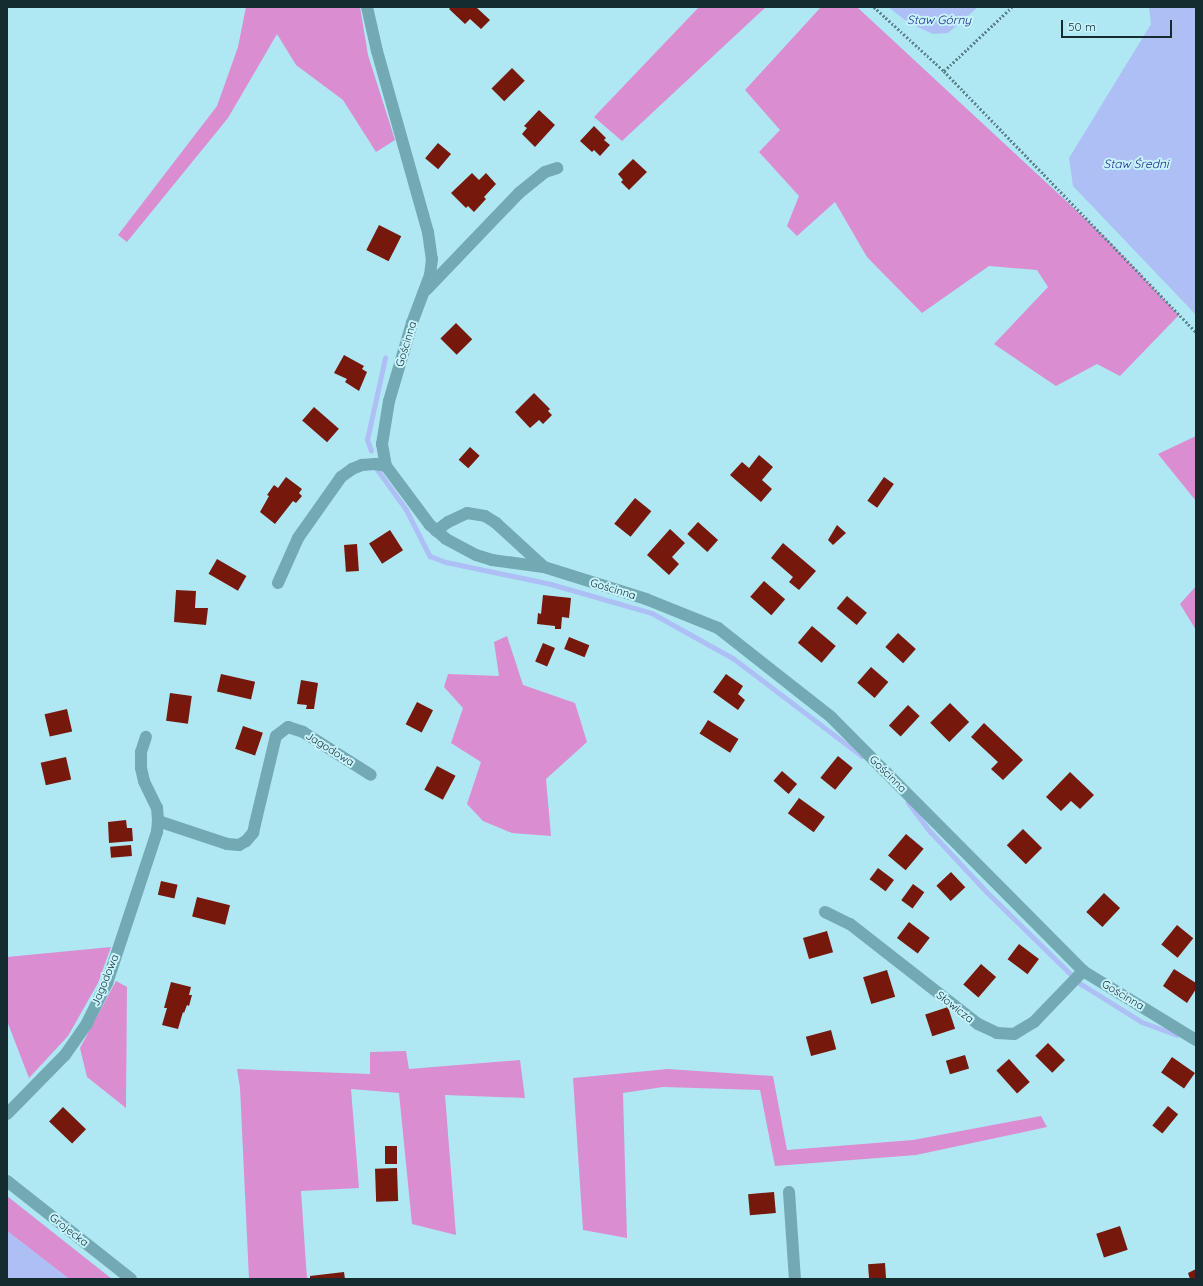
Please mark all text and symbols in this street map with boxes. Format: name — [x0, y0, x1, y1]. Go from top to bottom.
scale bar — [1063, 12, 1174, 38]
water label: Staw Górny — [907, 13, 971, 27]
text: 50 m — [1068, 19, 1096, 34]
water label: Staw Średni — [1104, 157, 1168, 171]
street label: Gościnna — [393, 320, 419, 368]
street label: Gościnna — [589, 576, 637, 602]
street label: Jagodowa — [303, 729, 357, 769]
street label: Gościnna — [867, 753, 909, 795]
street label: Jagodowa — [89, 952, 121, 1008]
street label: Gościnna — [1100, 977, 1146, 1013]
street label: Słowicza — [934, 988, 976, 1026]
street label: Grojecka — [47, 1211, 91, 1249]

